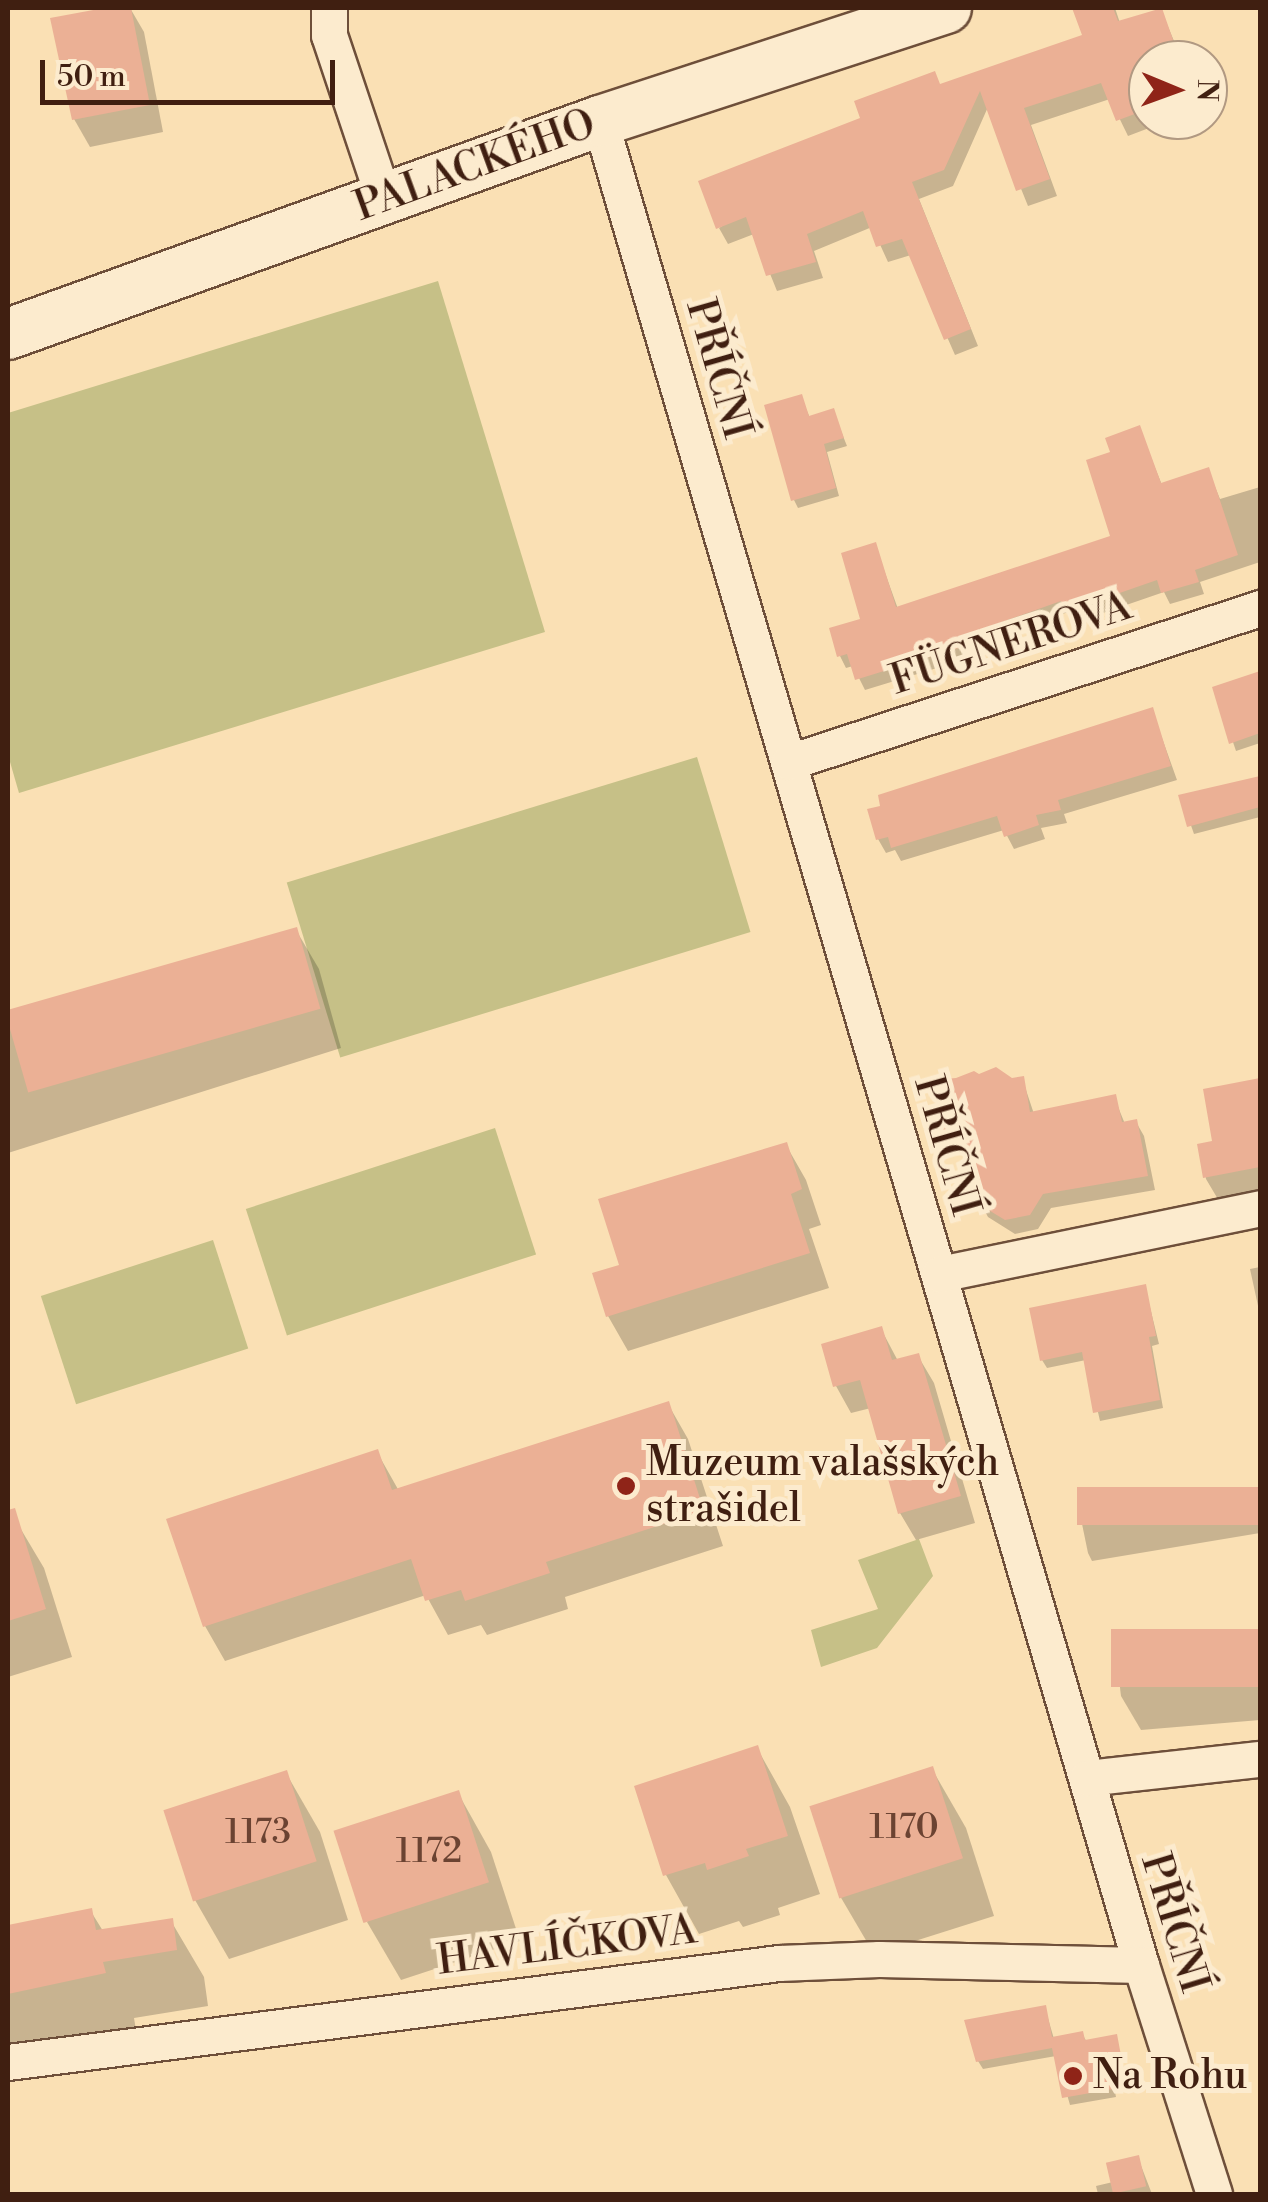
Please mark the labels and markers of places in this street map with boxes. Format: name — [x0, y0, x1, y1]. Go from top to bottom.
place label: Muzeum valašských strašidel — [646, 1439, 999, 1533]
marker: Muzeum valašských strašidel — [615, 1475, 637, 1497]
place label: Na Rohu — [1093, 2052, 1247, 2100]
marker: Na Rohu — [1062, 2065, 1084, 2087]

